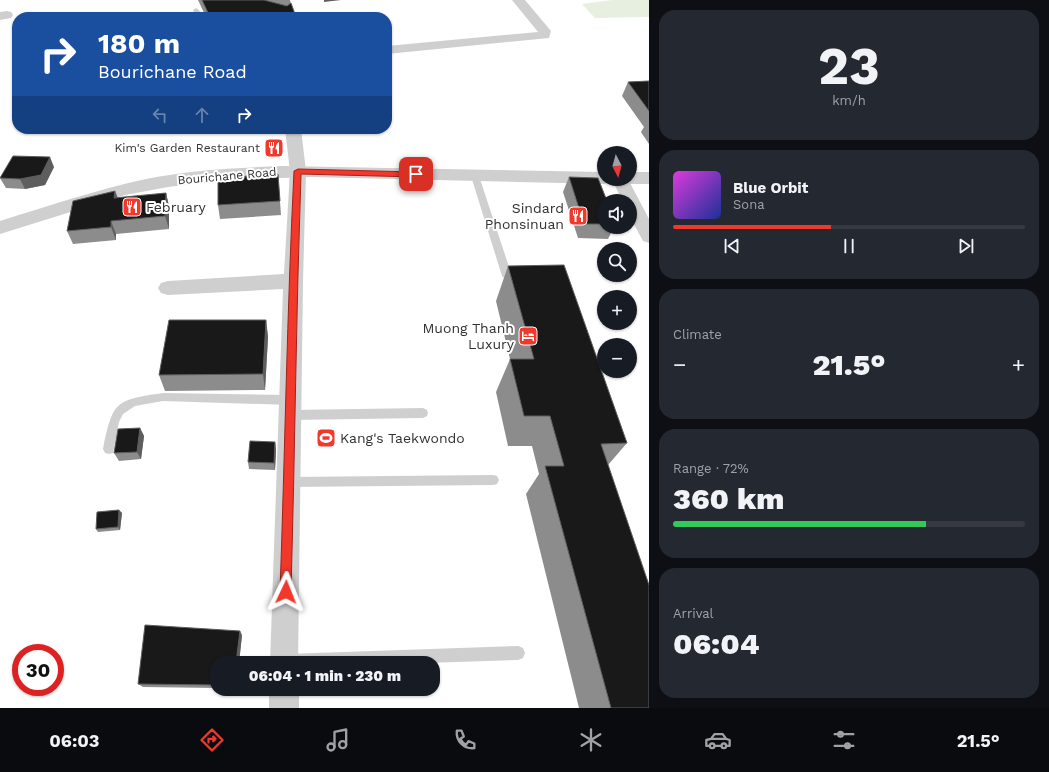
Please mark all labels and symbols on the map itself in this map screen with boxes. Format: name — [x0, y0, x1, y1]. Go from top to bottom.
restaurant icon: Kim's Garden Restaurant — [263, 137, 285, 159]
place label: Kim's Garden Restaurant — [114, 141, 260, 155]
north arrow — [597, 146, 637, 186]
pin — [399, 157, 433, 191]
street label: Bourichane Road — [177, 165, 277, 187]
restaurant icon: February — [121, 196, 143, 218]
place label: February — [146, 199, 207, 215]
place label: Sindard Phonsinuan — [485, 200, 564, 232]
restaurant icon: Sindard Phonsinuan — [567, 205, 589, 227]
place label: Muong Thanh Luxury — [423, 320, 515, 352]
hotel icon: Muong Thanh Luxury — [517, 325, 539, 347]
sports icon: Kang's Taekwondo — [315, 427, 337, 449]
place label: Kang's Taekwondo — [340, 430, 465, 446]
position arrow — [265, 571, 307, 613]
speed limit sign: 30 — [12, 644, 64, 696]

